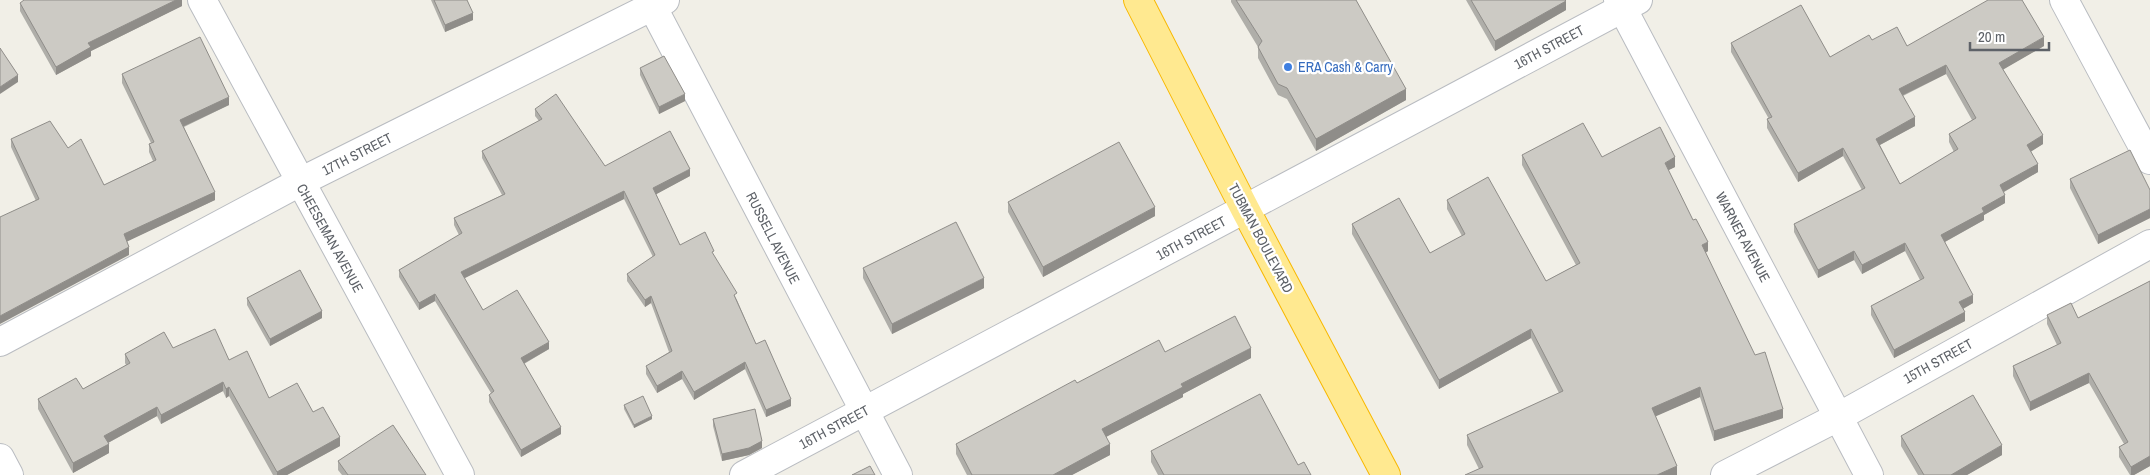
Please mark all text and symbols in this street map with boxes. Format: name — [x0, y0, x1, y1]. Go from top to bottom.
scale bar — [1970, 20, 2049, 52]
street label: 16TH STREET — [1511, 21, 1587, 73]
text: 20 m — [1978, 26, 2005, 47]
place label: ERA Cash & Carry — [1298, 58, 1393, 76]
marker: ERA Cash & Carry — [1282, 61, 1294, 73]
street label: 17TH STREET — [319, 129, 395, 179]
street label: CHEESEMAN AVENUE — [293, 180, 367, 296]
street label: TUBMAN BOULEVARD — [1225, 180, 1297, 296]
street label: RUSSELL AVENUE — [742, 189, 804, 287]
street label: WARNER AVENUE — [1712, 189, 1774, 285]
street label: 16TH STREET — [1153, 212, 1229, 264]
street label: 15TH STREET — [1900, 335, 1976, 387]
street label: 16TH STREET — [796, 401, 872, 453]

